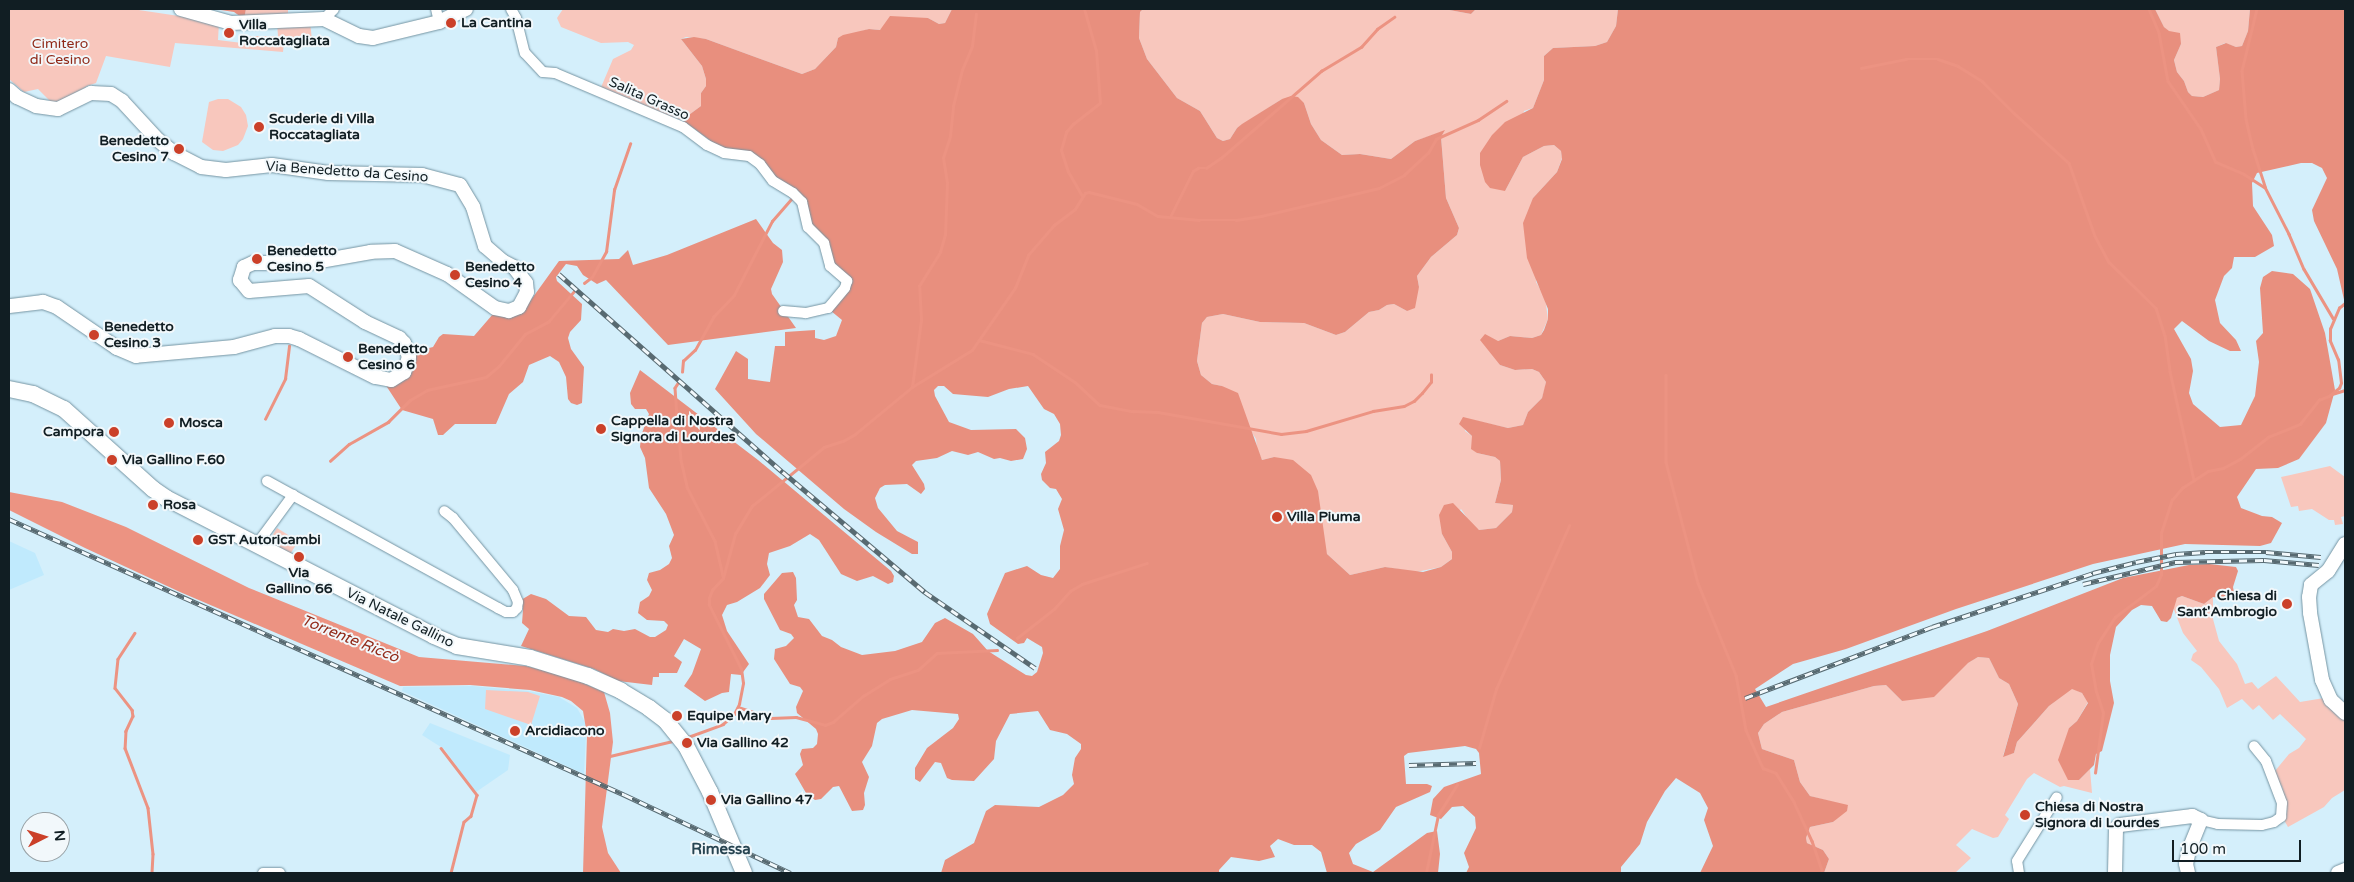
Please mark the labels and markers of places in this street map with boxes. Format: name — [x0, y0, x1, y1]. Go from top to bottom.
place label: La Cantina — [461, 15, 532, 31]
place label: Villa Roccatagliata — [239, 17, 330, 49]
marker: La Cantina — [445, 17, 457, 29]
marker: Villa Roccatagliata — [223, 27, 235, 39]
place label: Scuderie di Villa Roccatagliata — [269, 111, 375, 144]
marker: Scuderie di Villa Roccatagliata — [253, 121, 265, 133]
place label: Benedetto Cesino 7 — [99, 133, 169, 166]
marker: Benedetto Cesino 7 — [173, 143, 185, 155]
place label: Benedetto Cesino 5 — [267, 243, 337, 276]
marker: Benedetto Cesino 5 — [251, 253, 263, 265]
place label: Benedetto Cesino 4 — [465, 259, 535, 292]
marker: Benedetto Cesino 4 — [449, 269, 461, 281]
place label: Benedetto Cesino 3 — [104, 319, 174, 352]
marker: Benedetto Cesino 3 — [88, 329, 100, 341]
place label: Benedetto Cesino 6 — [358, 341, 428, 374]
marker: Benedetto Cesino 6 — [342, 351, 354, 363]
place label: Cappella di Nostra Signora di Lourdes — [611, 413, 735, 446]
place label: Mosca — [179, 415, 223, 431]
marker: Mosca — [163, 417, 175, 429]
marker: Cappella di Nostra Signora di Lourdes — [595, 423, 607, 435]
place label: Campora — [43, 424, 104, 440]
marker: Campora — [108, 426, 120, 438]
place label: Via Gallino F.60 — [122, 452, 225, 468]
marker: Via Gallino F.60 — [106, 454, 118, 466]
place label: Rosa — [163, 497, 196, 513]
marker: Rosa — [147, 499, 159, 511]
place label: Villa Piuma — [1287, 509, 1361, 525]
marker: Villa Piuma — [1271, 511, 1283, 523]
place label: GST Autoricambi — [208, 532, 321, 548]
marker: GST Autoricambi — [192, 534, 204, 546]
marker: Via Gallino 66 — [293, 551, 305, 563]
place label: Via Gallino 66 — [265, 565, 333, 598]
place label: Chiesa di Sant'Ambrogio — [2177, 588, 2277, 620]
marker: Chiesa di Sant'Ambrogio — [2281, 598, 2293, 610]
place label: Equipe Mary — [687, 708, 771, 724]
marker: Equipe Mary — [671, 710, 683, 722]
place label: Arcidiacono — [525, 723, 605, 739]
marker: Arcidiacono — [509, 725, 521, 737]
place label: Via Gallino 42 — [697, 735, 789, 751]
marker: Via Gallino 42 — [681, 737, 693, 749]
place label: Via Gallino 47 — [721, 792, 813, 808]
marker: Via Gallino 47 — [705, 794, 717, 806]
place label: Chiesa di Nostra Signora di Lourdes — [2035, 799, 2159, 832]
marker: Chiesa di Nostra Signora di Lourdes — [2019, 809, 2031, 821]

